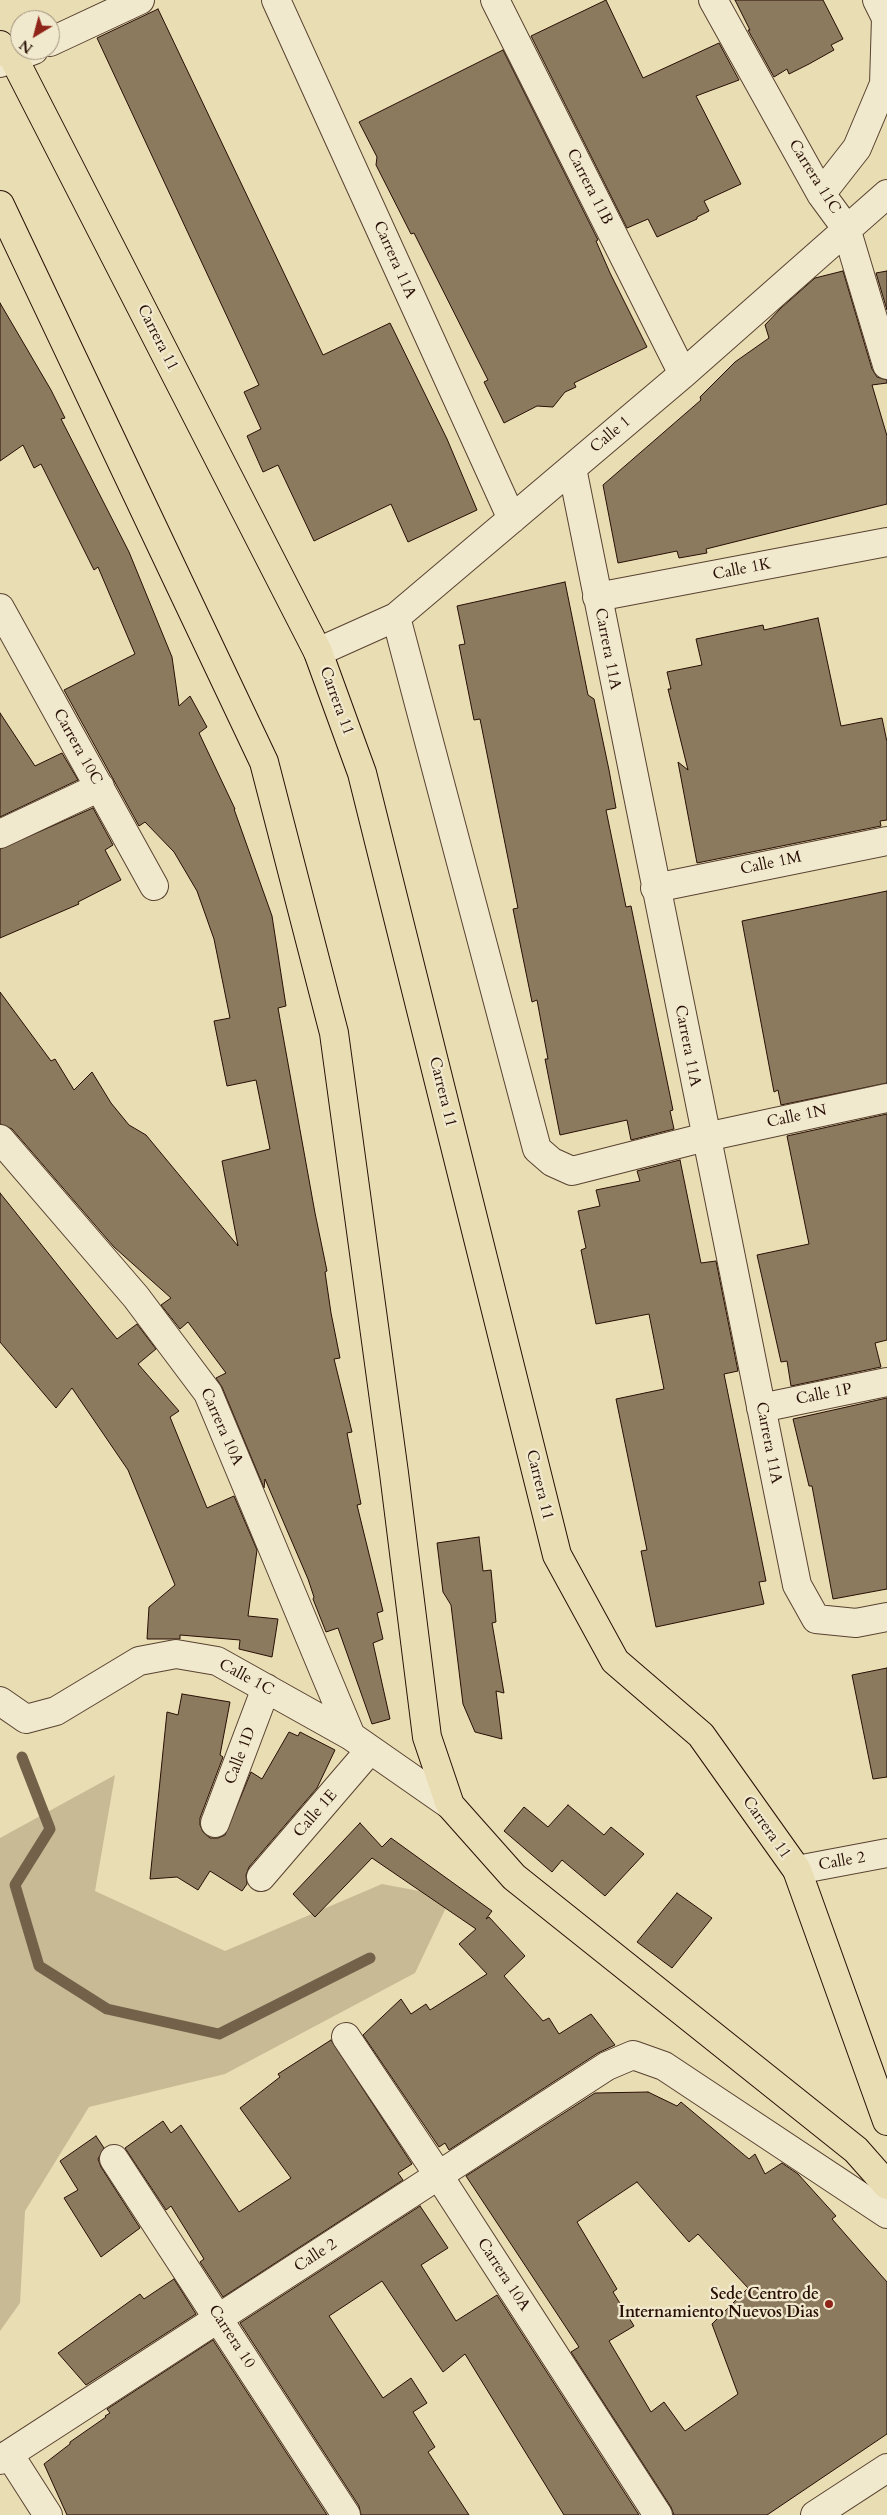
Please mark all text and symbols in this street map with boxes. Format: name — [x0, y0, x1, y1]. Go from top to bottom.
north arrow — [10, 10, 60, 60]
text: N — [16, 35, 37, 58]
street label: Carrera 11C — [784, 136, 844, 218]
street label: Carrera 11B — [562, 146, 616, 228]
street label: Carrera 11A — [368, 218, 420, 302]
street label: Carrera 11 — [132, 302, 182, 374]
street label: Calle 1 — [587, 413, 635, 457]
street label: Calle 1K — [711, 555, 773, 585]
street label: Carrera 11A — [590, 606, 624, 692]
street label: Carrera 11 — [315, 664, 357, 738]
street label: Carrera 10C — [48, 706, 106, 788]
street label: Calle 1M — [739, 848, 803, 880]
street label: Carrera 11A — [670, 1003, 704, 1089]
street label: Carrera 11 — [424, 1055, 460, 1129]
street label: Calle 1N — [765, 1101, 829, 1133]
street label: Calle 1P — [794, 1380, 854, 1410]
street label: Carrera 10A — [195, 1385, 247, 1469]
street label: Carrera 11A — [751, 1400, 785, 1486]
street label: Carrera 11 — [521, 1448, 557, 1522]
street label: Calle 1C — [215, 1656, 277, 1700]
street label: Calle 1D — [221, 1725, 261, 1787]
street label: Calle 1E — [290, 1786, 342, 1842]
street label: Carrera 11 — [738, 1793, 794, 1863]
street label: Calle 2 — [817, 1848, 867, 1876]
street label: Calle 2 — [291, 2235, 341, 2277]
street label: Carrera 10A — [472, 2235, 534, 2315]
place label: Sede Centro de Internamiento Nuevos Dias — [619, 2285, 819, 2323]
marker: Sede Centro de Internamiento Nuevos Dias — [823, 2298, 835, 2310]
street label: Carrera 10 — [203, 2302, 259, 2372]

